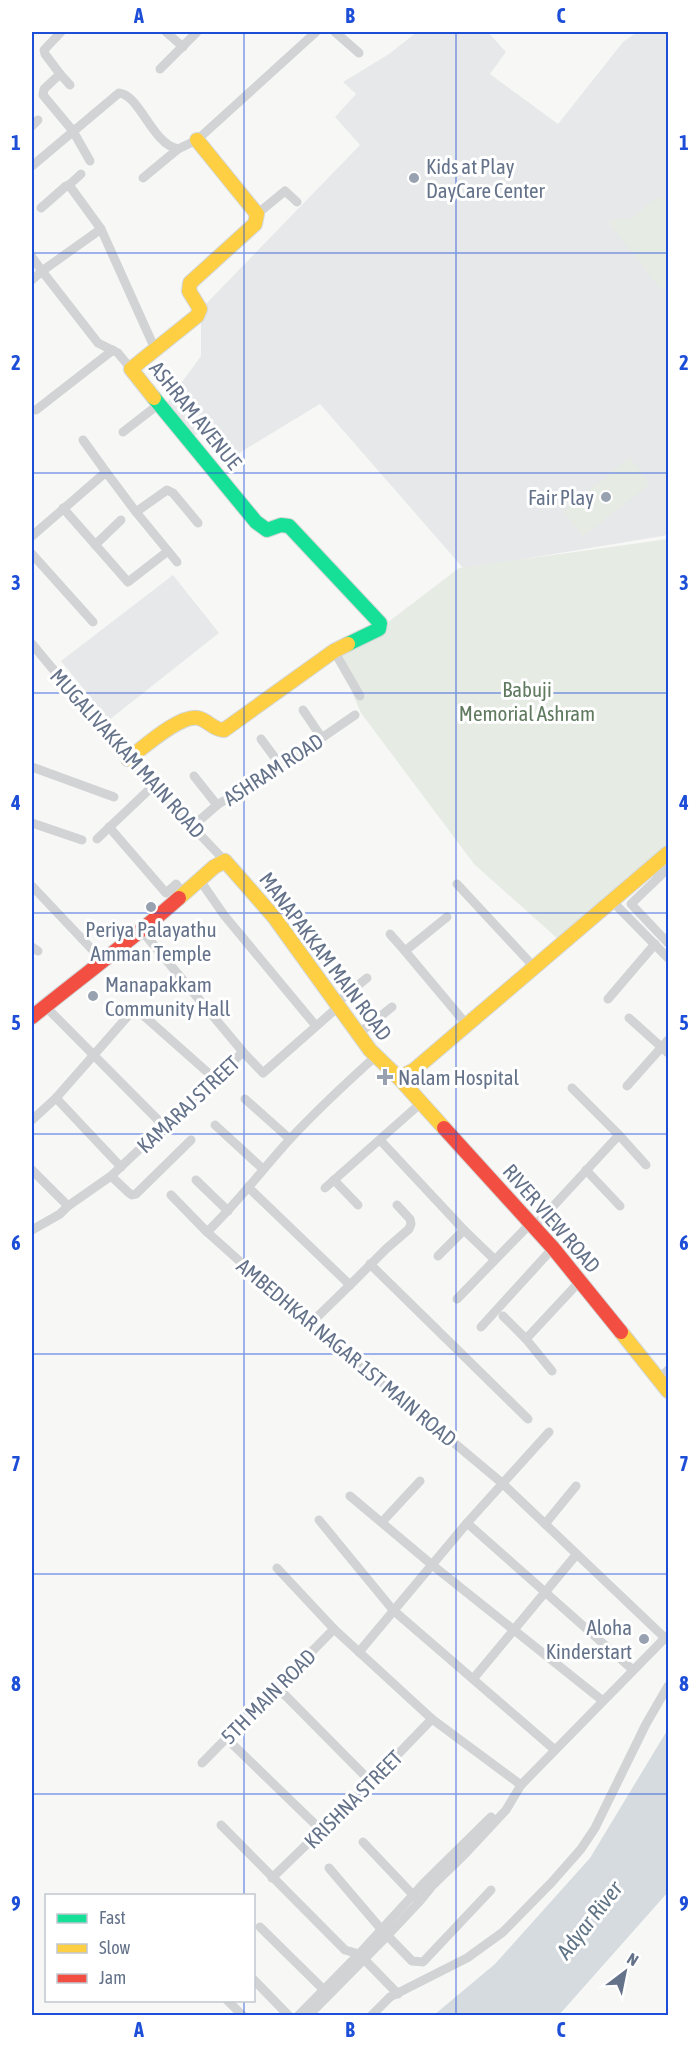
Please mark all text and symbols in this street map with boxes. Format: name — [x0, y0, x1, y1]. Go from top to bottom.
text: A — [133, 4, 144, 27]
text: B — [345, 4, 355, 27]
text: C — [557, 4, 566, 27]
text: 1 — [11, 131, 21, 154]
text: 1 — [679, 131, 689, 154]
place label: Kids at Play DayCare Center — [426, 154, 546, 202]
marker: Kids at Play DayCare Center — [407, 171, 421, 185]
text: 2 — [11, 351, 21, 374]
text: 2 — [679, 351, 689, 374]
street label: ASHRAM AVENUE — [145, 356, 247, 474]
place label: Fair Play — [528, 485, 594, 509]
marker: Fair Play — [599, 490, 613, 504]
text: 3 — [11, 571, 21, 594]
text: 3 — [679, 571, 689, 594]
street label: MUGALIVAKKAM MAIN ROAD — [46, 664, 210, 842]
park label: Babuji Memorial Ashram — [459, 677, 595, 725]
street label: ASHRAM ROAD — [219, 728, 327, 810]
text: 4 — [10, 791, 21, 814]
text: 4 — [678, 791, 689, 814]
street label: MANAPAKKAM MAIN ROAD — [255, 867, 397, 1045]
marker: Periya Palayathu Amman Temple — [144, 900, 158, 914]
place label: Periya Palayathu Amman Temple — [85, 917, 217, 965]
place label: Manapakkam Community Hall — [105, 972, 231, 1020]
marker: Manapakkam Community Hall — [86, 989, 100, 1003]
text: 5 — [11, 1011, 21, 1034]
text: 5 — [679, 1011, 689, 1034]
street label: KAMARAJ STREET — [132, 1051, 244, 1157]
place label: Nalam Hospital — [398, 1065, 520, 1089]
marker: Nalam Hospital — [376, 1068, 394, 1086]
street label: RIVER VIEW ROAD — [498, 1159, 606, 1277]
text: 6 — [11, 1231, 21, 1254]
text: 6 — [679, 1231, 689, 1254]
street label: AMBEDHKAR NAGAR 1ST MAIN ROAD — [232, 1253, 462, 1451]
text: 7 — [11, 1452, 21, 1475]
text: 7 — [679, 1452, 689, 1475]
place label: Aloha Kinderstart — [546, 1615, 632, 1663]
marker: Aloha Kinderstart — [637, 1632, 651, 1646]
street label: 5TH MAIN ROAD — [216, 1644, 320, 1748]
text: 8 — [11, 1672, 21, 1695]
text: 8 — [679, 1672, 689, 1695]
street label: KRISHNA STREET — [299, 1745, 407, 1853]
water label: Adyar River — [550, 1875, 628, 1965]
text: 9 — [11, 1892, 21, 1915]
text: 9 — [679, 1892, 689, 1915]
legend — [45, 1894, 255, 2002]
text: Fast — [99, 1907, 126, 1928]
text: Slow — [99, 1937, 130, 1958]
north arrow — [595, 1942, 655, 2002]
text: N — [624, 1949, 642, 1969]
text: Jam — [99, 1967, 126, 1988]
text: A — [133, 2018, 144, 2041]
text: B — [345, 2018, 355, 2041]
text: C — [557, 2018, 566, 2041]

